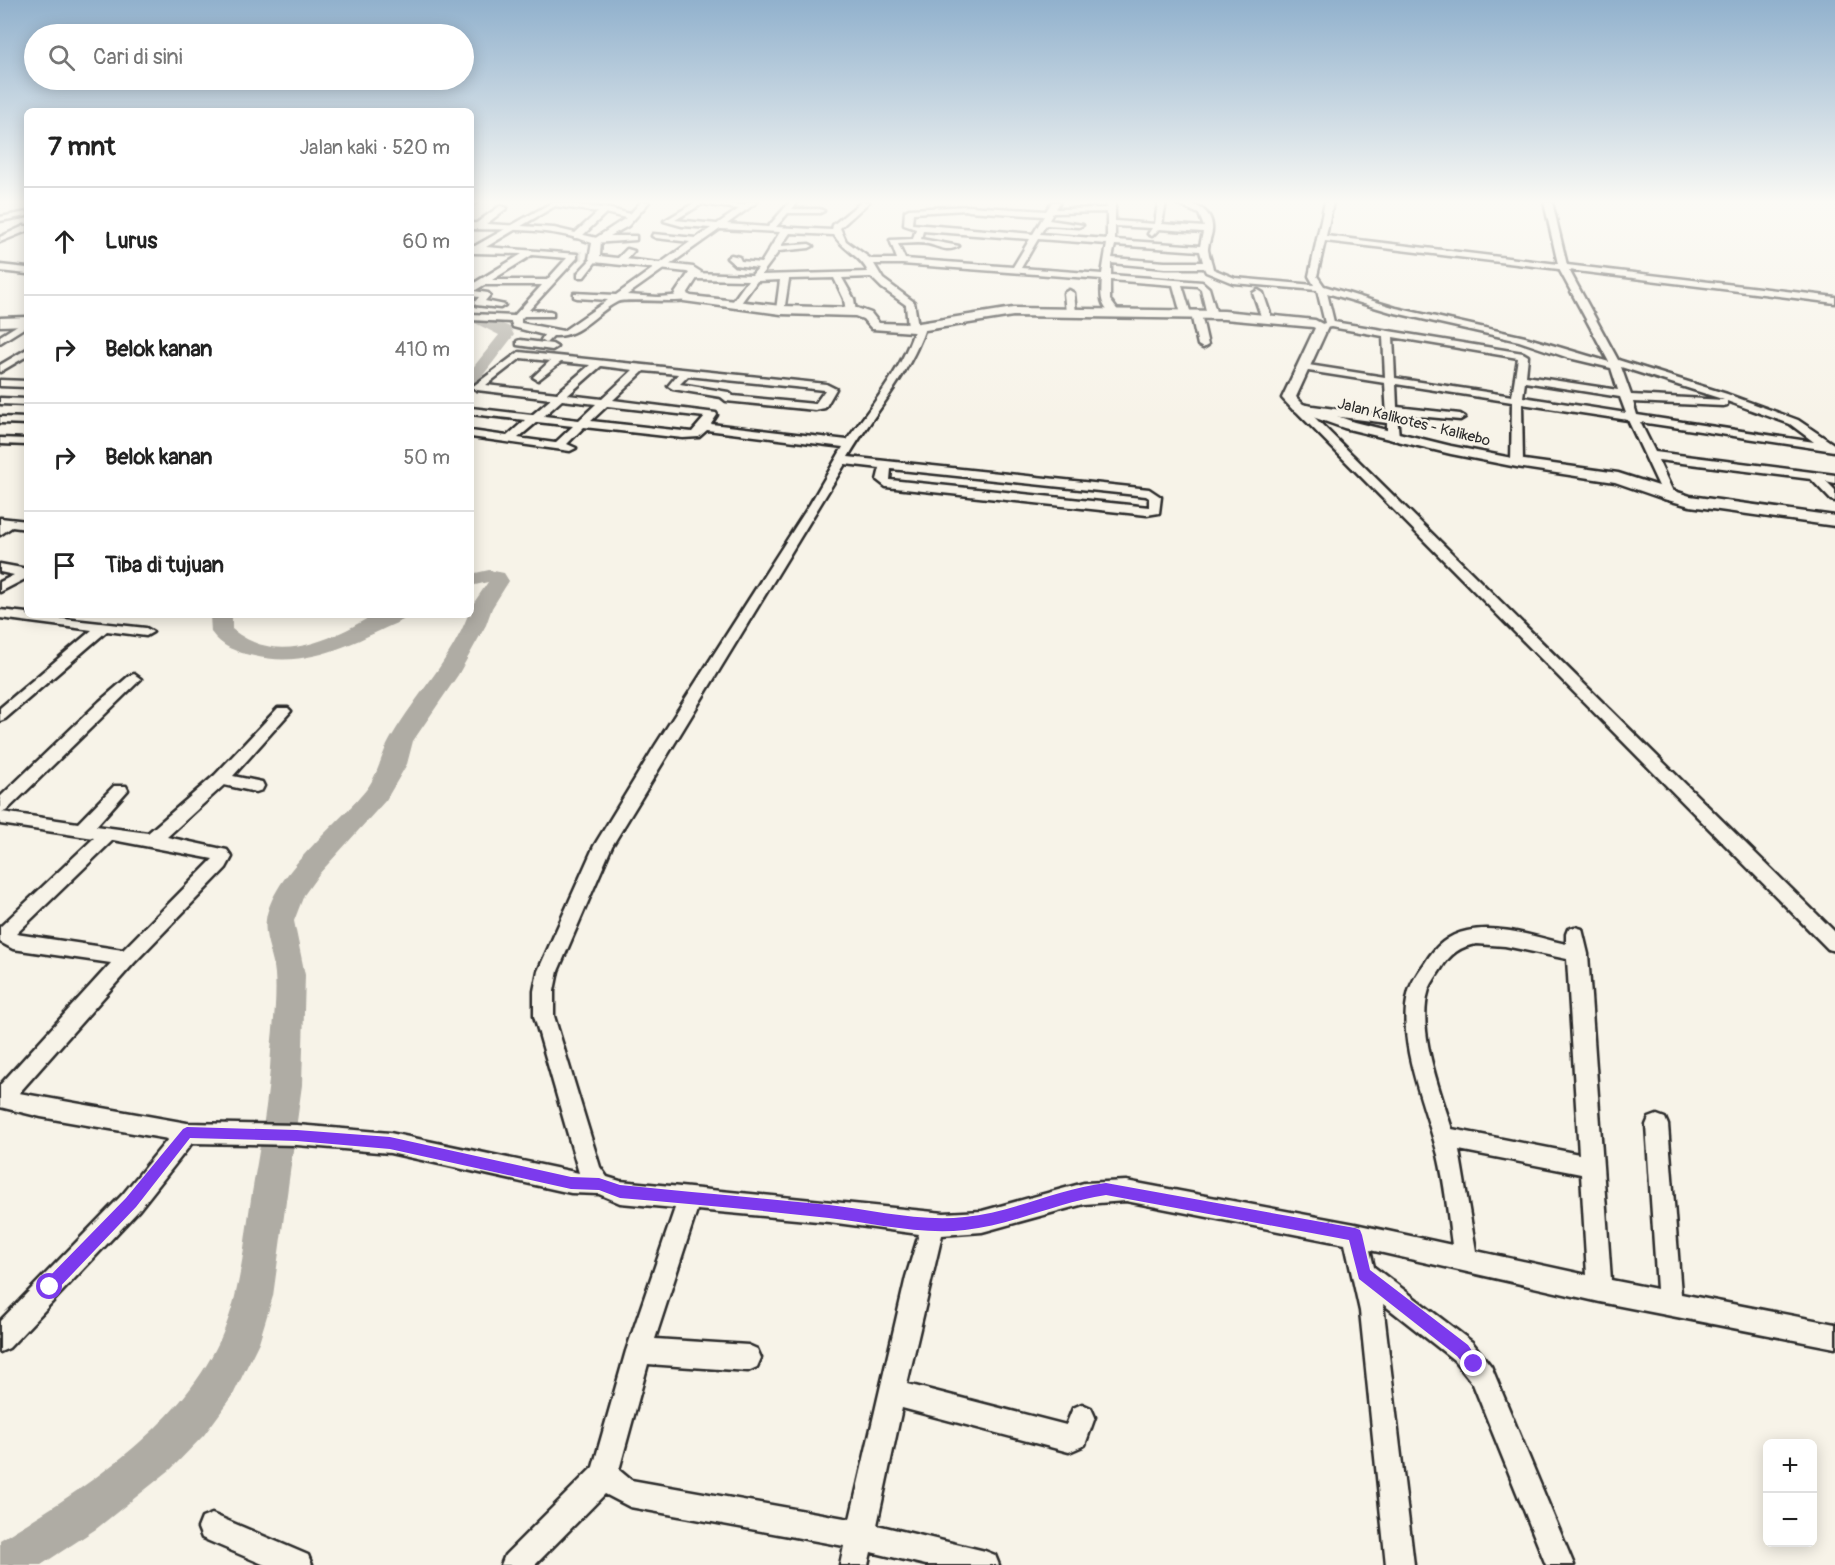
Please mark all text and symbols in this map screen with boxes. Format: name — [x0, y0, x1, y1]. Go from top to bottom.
search box — [24, 24, 474, 90]
icon: search — [45, 41, 78, 74]
text: Cari di sini — [93, 43, 183, 71]
text: 7 mnt — [48, 131, 115, 163]
text: Jalan kaki · 520 m — [300, 135, 450, 160]
icon: ahead — [48, 225, 81, 258]
text: Lurus — [105, 227, 157, 255]
text: 60 m — [403, 229, 450, 254]
icon: right — [48, 333, 81, 366]
text: Belok kanan — [105, 335, 213, 363]
text: 410 m — [395, 337, 450, 362]
street label: Jalan Kalikotes - Kalikebo — [1335, 394, 1492, 451]
icon: right — [48, 441, 81, 474]
text: Belok kanan — [105, 443, 213, 471]
text: 50 m — [403, 445, 450, 470]
icon: arrive — [48, 549, 81, 582]
text: Tiba di tujuan — [105, 551, 224, 579]
route start — [36, 1273, 62, 1299]
route end — [1460, 1350, 1486, 1376]
map controls — [1763, 1439, 1817, 1547]
button: + — [1763, 1439, 1817, 1493]
button: − — [1763, 1493, 1817, 1547]

